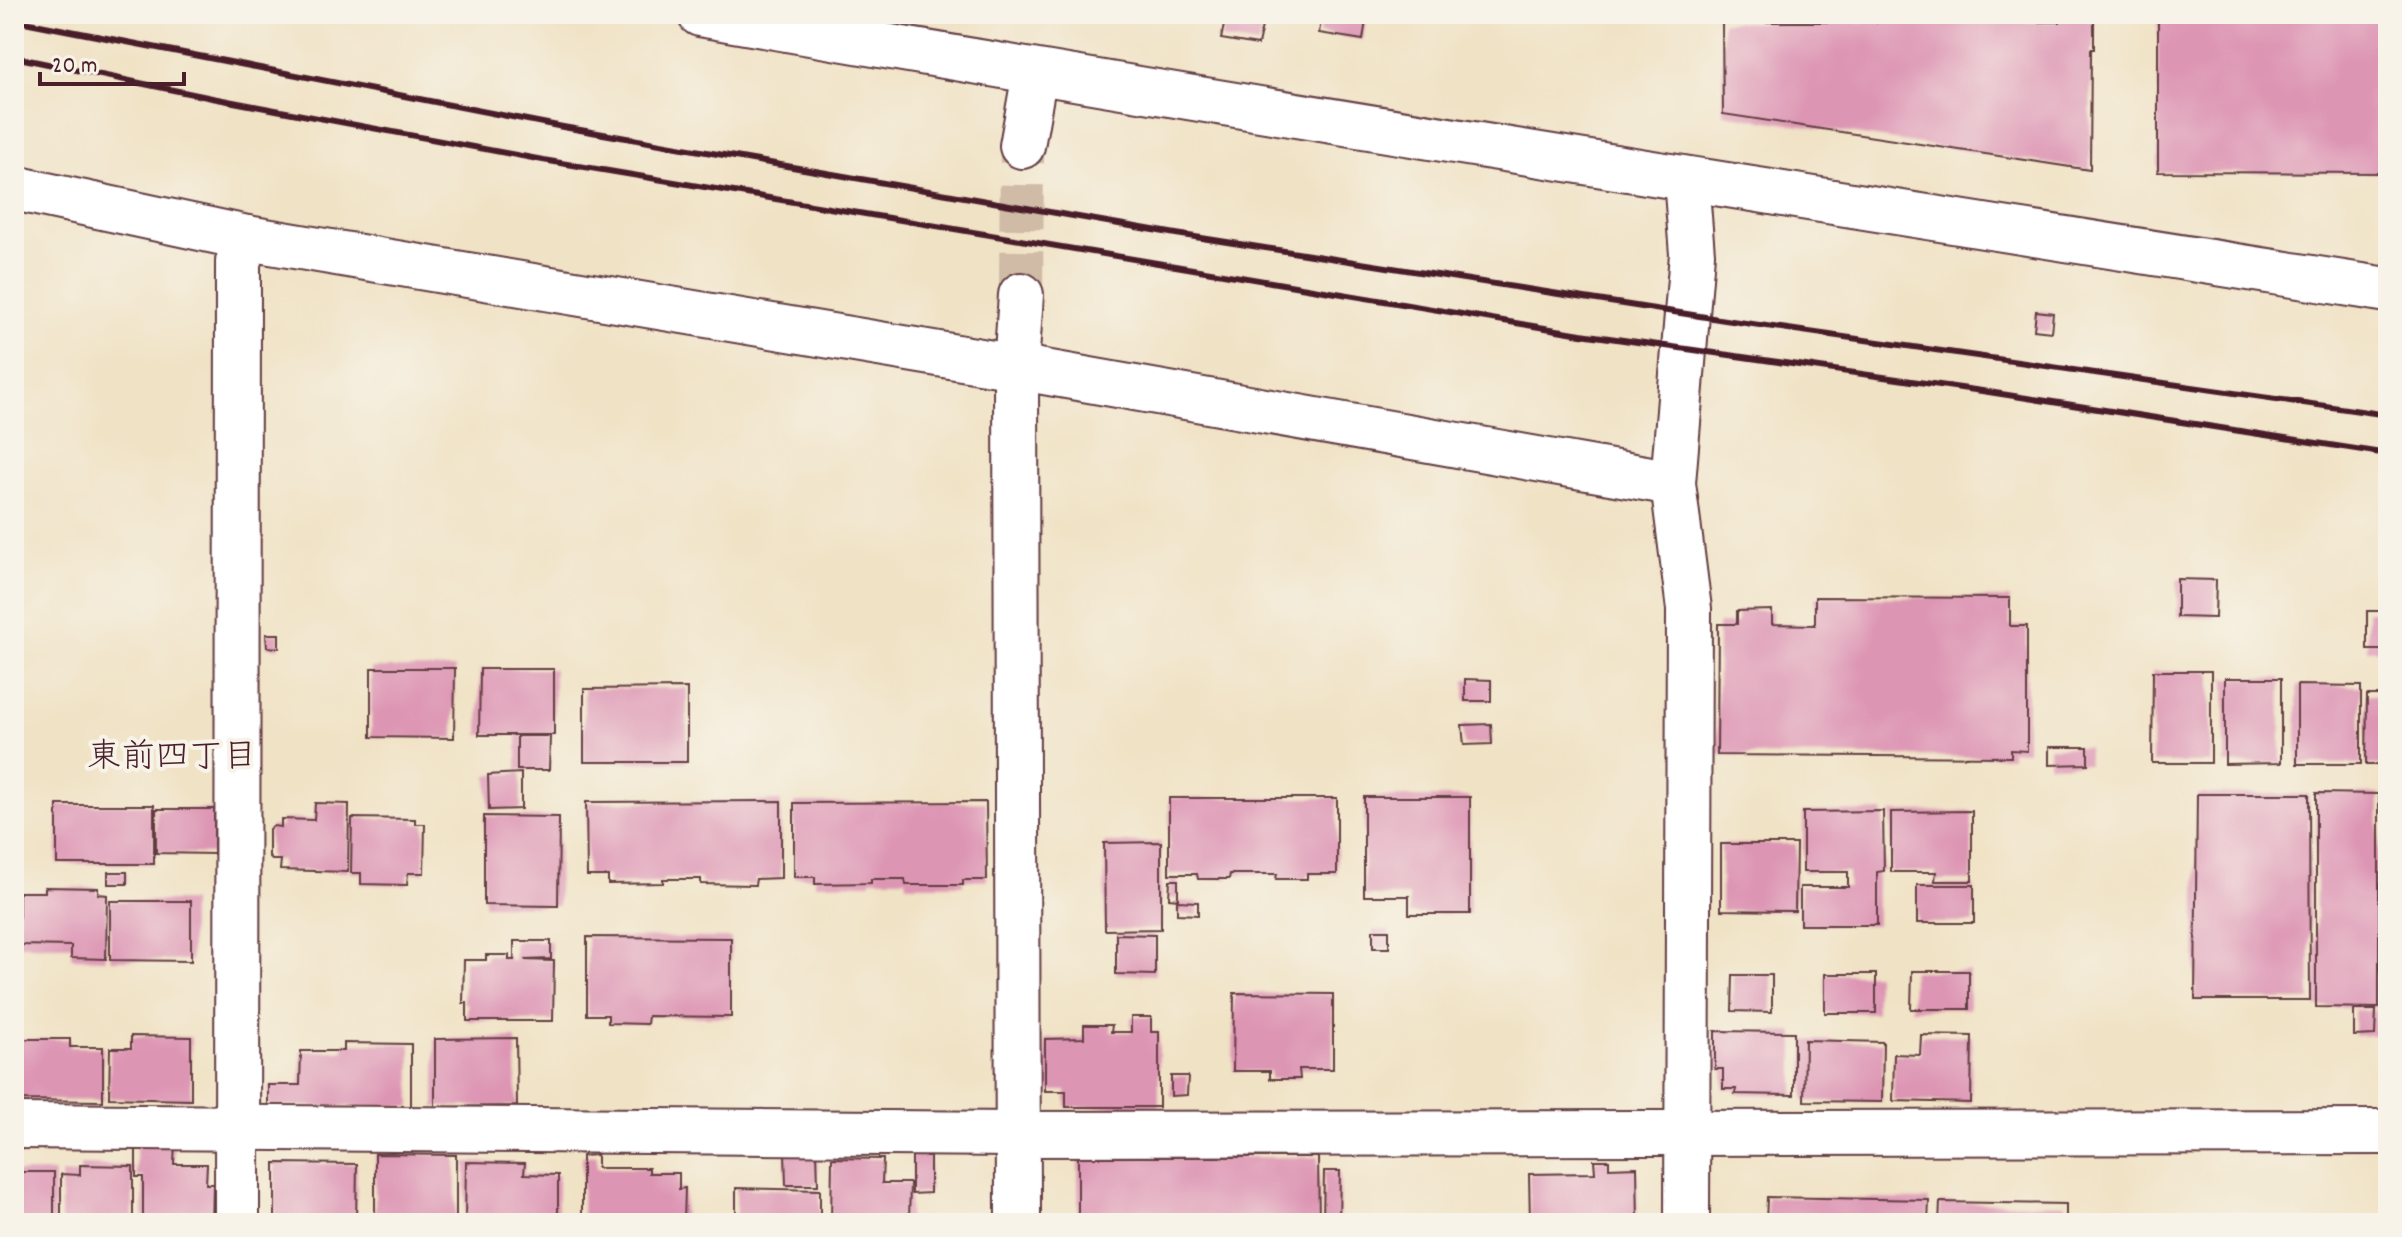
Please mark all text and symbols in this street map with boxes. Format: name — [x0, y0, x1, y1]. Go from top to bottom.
scale bar — [40, 36, 184, 86]
text: 20 m — [52, 50, 98, 84]
district label: 東前四丁目 — [87, 735, 257, 784]

